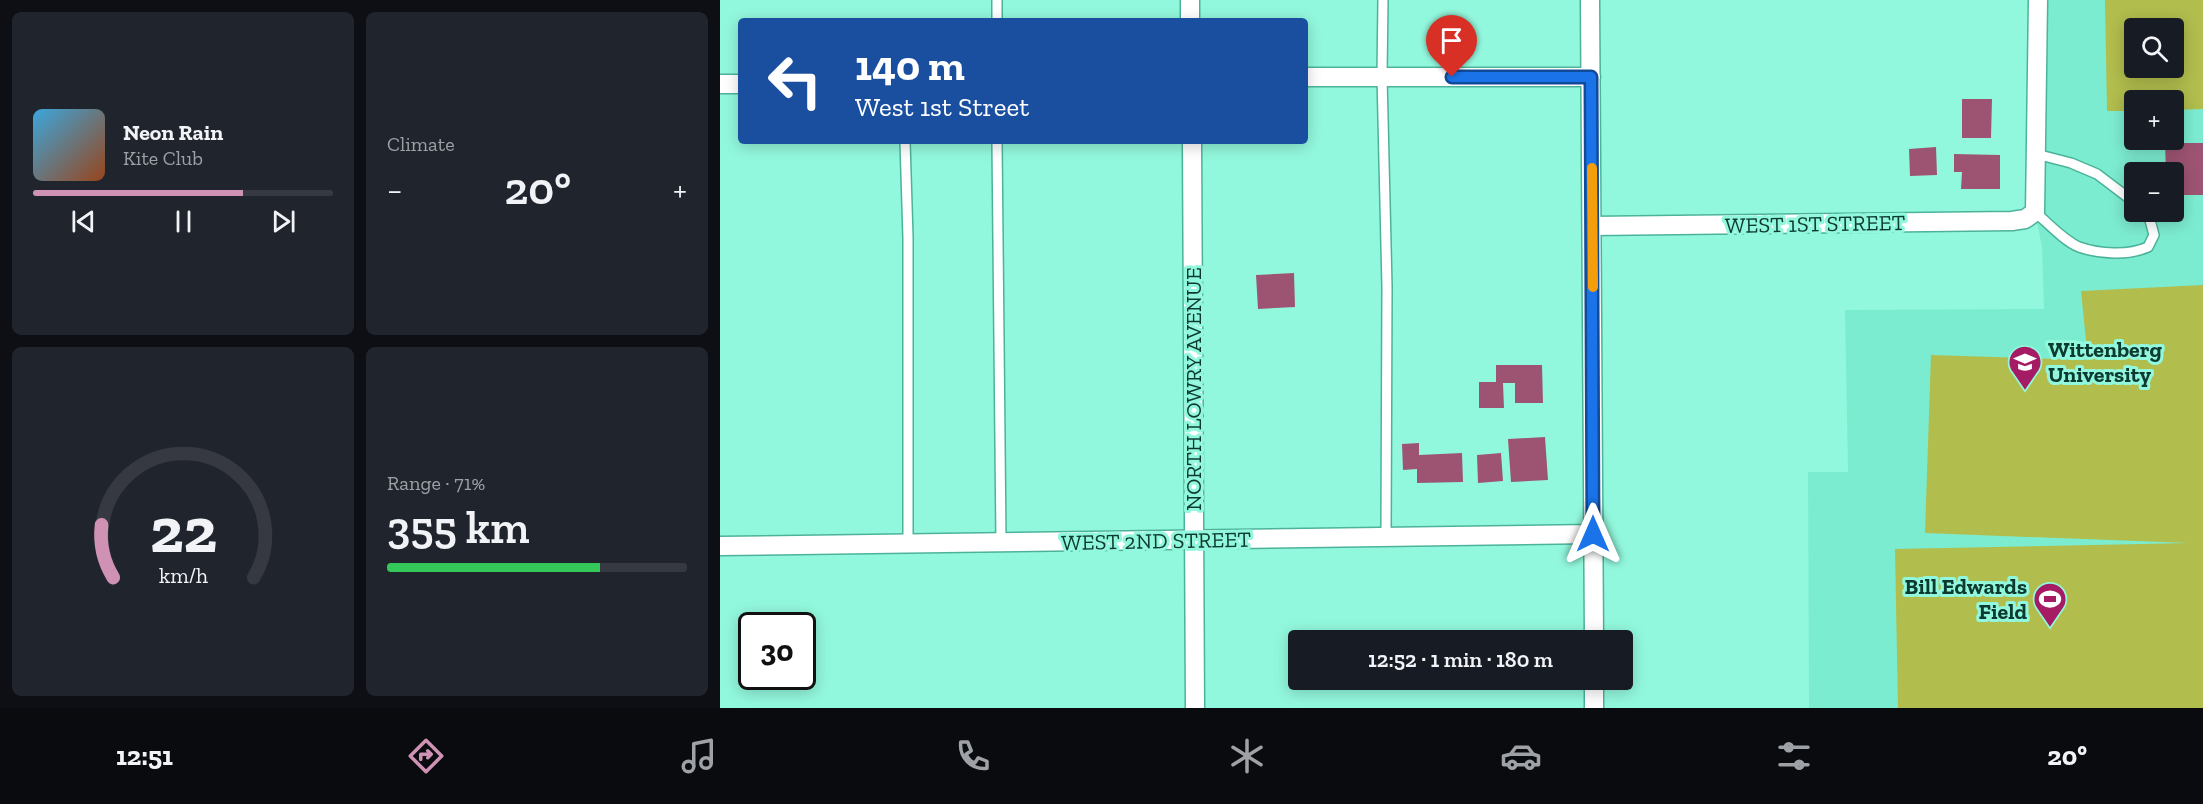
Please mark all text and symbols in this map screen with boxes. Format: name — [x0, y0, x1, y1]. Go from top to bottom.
pin — [1426, 15, 1477, 77]
map controls — [2124, 18, 2184, 222]
button: search — [2124, 18, 2184, 78]
icon: arrive — [1435, 24, 1468, 57]
text: 140 m — [855, 40, 965, 91]
icon: left — [756, 42, 834, 120]
button: + — [2124, 90, 2184, 150]
text: West 1st Street — [855, 91, 1029, 123]
text: Neon Rain — [123, 119, 223, 146]
text: Climate — [387, 132, 455, 156]
text: Kite Club — [123, 146, 203, 170]
text: 20° — [504, 162, 571, 216]
button: − — [2124, 162, 2184, 222]
text: − — [387, 170, 402, 209]
text: + — [673, 170, 687, 209]
icon: previous — [67, 205, 100, 238]
icon: pause — [167, 205, 200, 238]
icon: next — [267, 205, 300, 238]
street label: WEST 1ST STREET — [1725, 209, 1906, 239]
street label: NORTH LOWRY AVENUE — [1180, 267, 1207, 511]
place label: Wittenberg University — [2048, 336, 2162, 388]
school or university icon: Wittenberg University — [2007, 344, 2043, 391]
text: Range · 71% — [387, 471, 485, 495]
text: 22 — [149, 493, 217, 568]
text: 355 km — [387, 501, 529, 555]
position arrow — [1561, 502, 1625, 566]
street label: WEST 2ND STREET — [1061, 526, 1252, 556]
text: km/h — [159, 564, 207, 589]
place label: Bill Edwards Field — [1905, 573, 2027, 625]
sports icon: Bill Edwards Field — [2032, 581, 2068, 628]
speed limit sign: 30 — [738, 612, 816, 690]
text: 12:52 · 1 min · 180 m — [1368, 646, 1553, 673]
icon: directions — [405, 735, 447, 777]
icon: music — [678, 735, 720, 777]
icon: phone — [952, 735, 994, 777]
icon: climate — [1226, 735, 1268, 777]
icon: car — [1500, 735, 1542, 777]
icon: filters — [1773, 735, 1815, 777]
text: 12:51 — [116, 740, 173, 772]
text: 20° — [2047, 740, 2087, 772]

